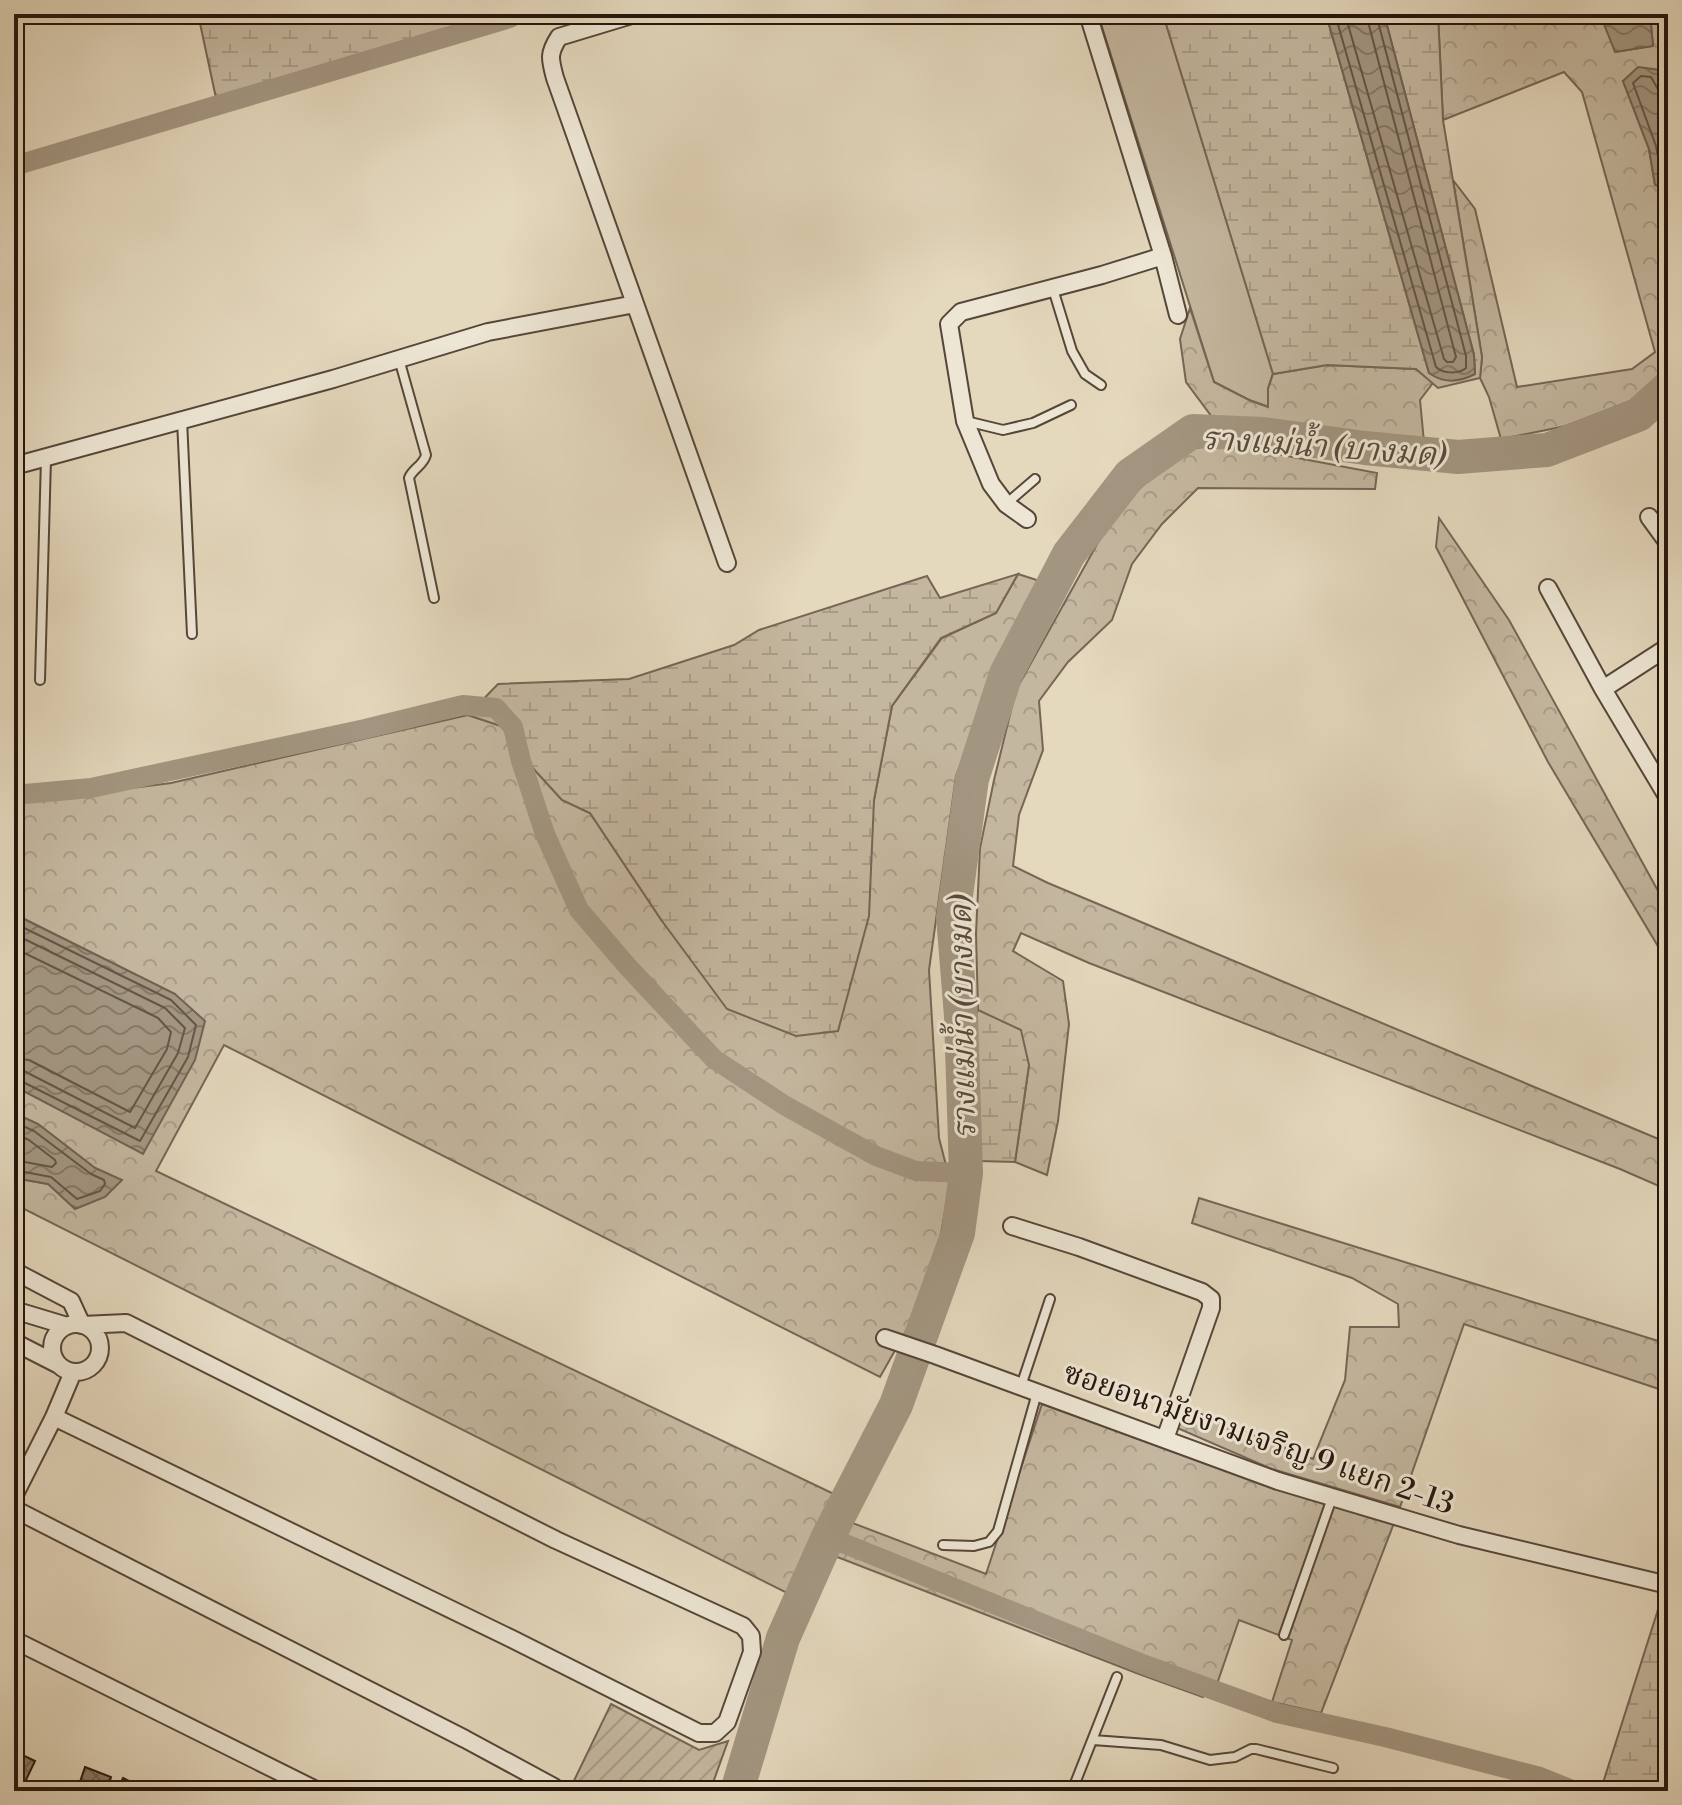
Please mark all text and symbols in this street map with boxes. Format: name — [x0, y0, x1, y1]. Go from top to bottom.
water label: รางแม่น้ำ (บางมด) — [1201, 415, 1449, 476]
water label: รางแม่น้ำ (บางมด) — [937, 893, 985, 1140]
street label: ซอยอนามัยงามเจริญ 9 แยก 2-13 — [1058, 1354, 1459, 1524]

